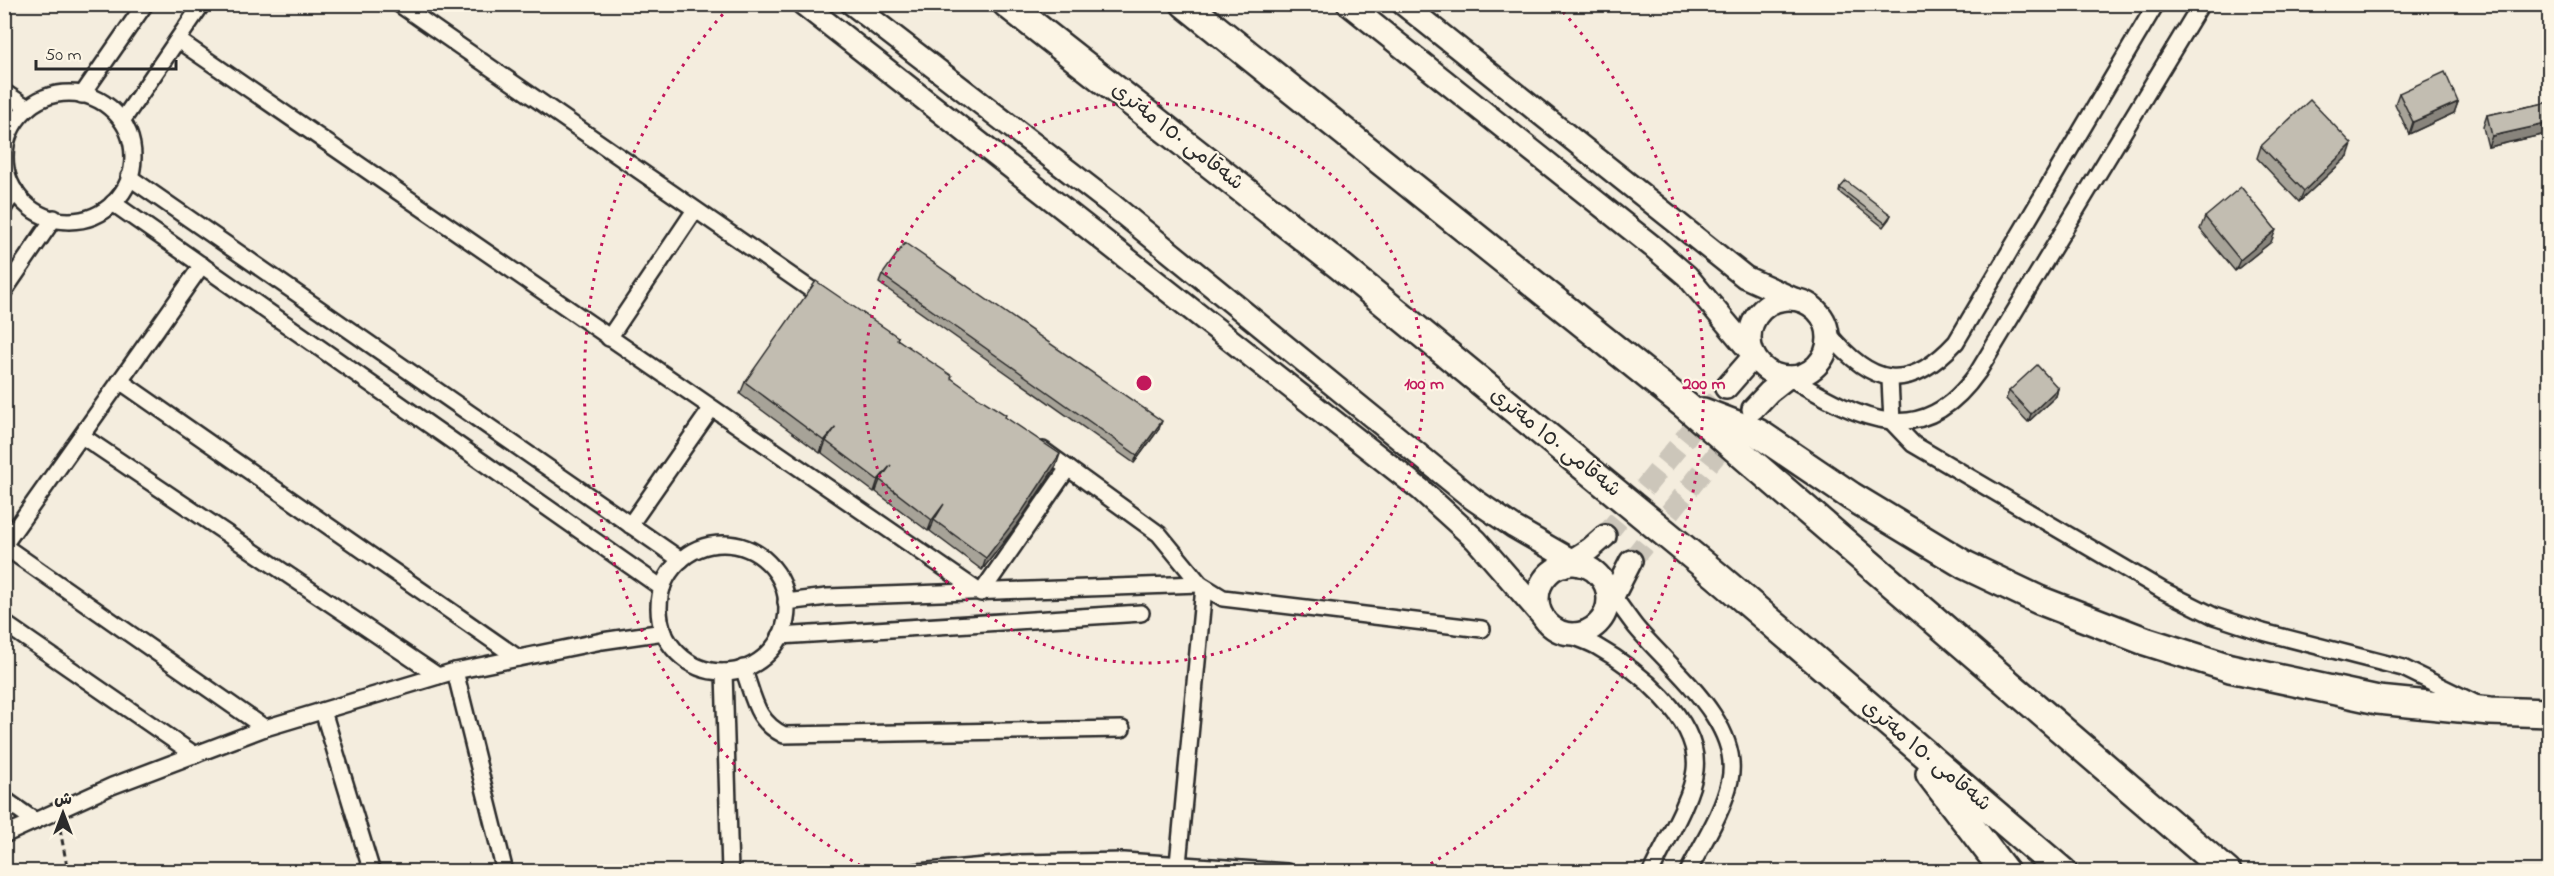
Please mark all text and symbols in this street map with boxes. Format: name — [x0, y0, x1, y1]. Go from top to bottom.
scale bar — [36, 33, 176, 71]
text: 50 m — [45, 43, 82, 69]
street label: شەقامی ١٥٠ مەتری — [1104, 76, 1250, 198]
text: 100 m — [1404, 372, 1444, 398]
text: 200 m — [1682, 372, 1726, 398]
centre of rings — [1134, 373, 1154, 393]
street label: شەقامی ١٥٠ مەتری — [1483, 381, 1627, 505]
street label: شەقامی ١٥٠ مەتری — [1855, 693, 1997, 819]
north arrow — [33, 783, 93, 843]
text: ش — [54, 788, 72, 812]

